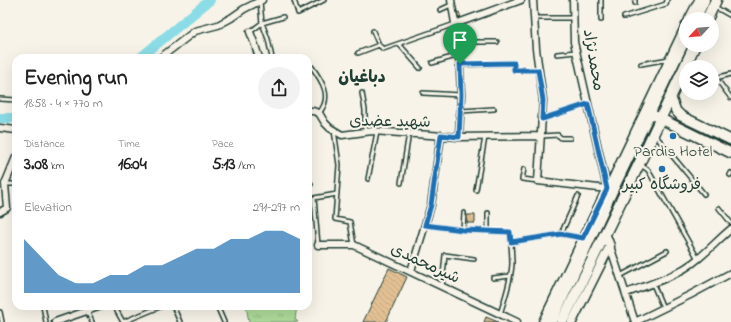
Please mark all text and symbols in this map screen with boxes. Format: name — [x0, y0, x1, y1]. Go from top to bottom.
north arrow — [679, 12, 719, 52]
map controls — [679, 12, 719, 100]
pin — [443, 23, 477, 64]
street label: محمدنژاد — [576, 27, 610, 93]
icon: arrive — [449, 29, 471, 51]
button: layers — [679, 60, 719, 100]
text: Evening run — [24, 63, 128, 95]
district label: دباغیان — [338, 65, 386, 90]
button: share — [258, 67, 300, 109]
text: 18:58 · 4 × 770 m — [24, 94, 103, 113]
street label: شهید عضدی — [349, 109, 431, 135]
marker: Pardis Hotel — [668, 131, 678, 141]
text: Distance — [24, 136, 65, 152]
text: Time — [118, 136, 140, 152]
text: Pace — [212, 136, 233, 152]
place label: Pardis Hotel — [634, 140, 713, 164]
text: 3.08 — [24, 152, 48, 177]
text: 16:04 — [118, 152, 147, 177]
text: 5:13 — [212, 152, 236, 177]
text: km — [48, 158, 64, 174]
text: /km — [236, 158, 255, 174]
marker: فروشگاه کبیر — [657, 164, 667, 174]
place label: فروشگاه کبیر — [621, 173, 701, 197]
text: Elevation — [24, 198, 72, 217]
text: 291–297 m — [253, 198, 300, 217]
street label: شیرمحمدی — [386, 237, 464, 291]

